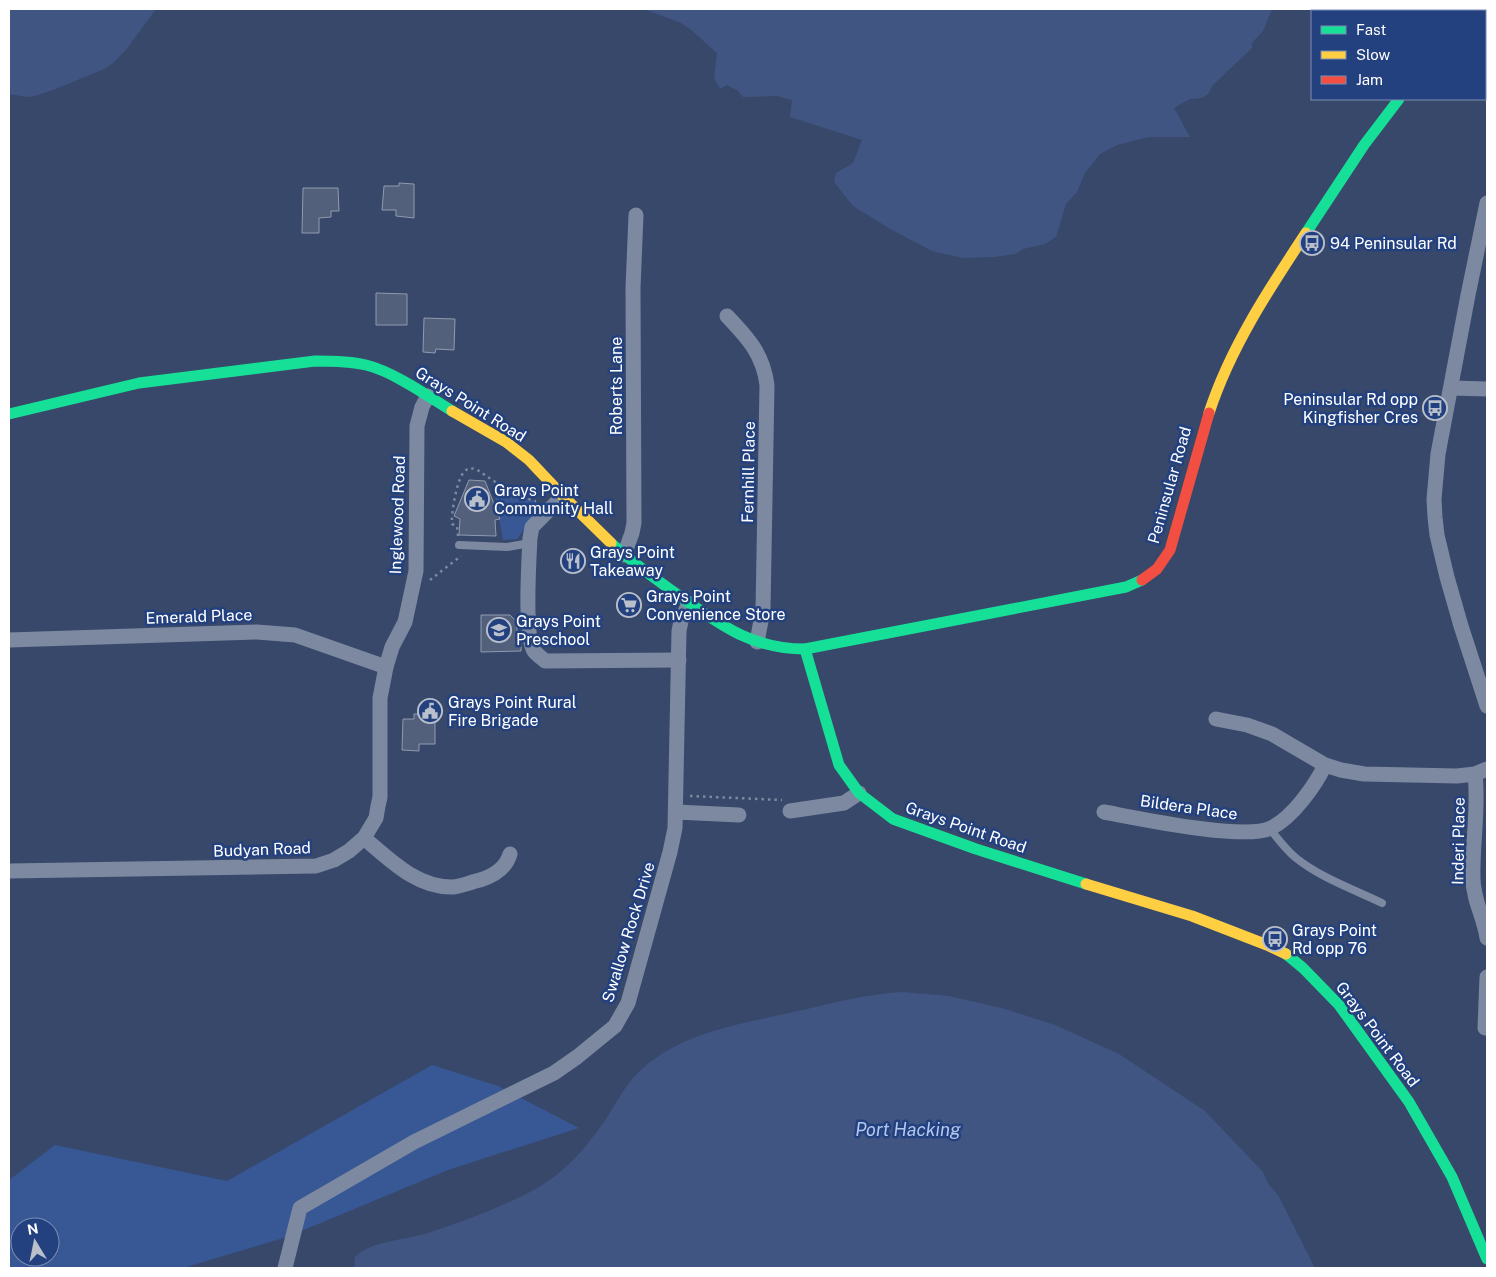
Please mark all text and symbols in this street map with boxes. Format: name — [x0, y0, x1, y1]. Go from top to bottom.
legend — [1311, 10, 1486, 100]
text: Fast — [1356, 21, 1386, 38]
text: Slow — [1356, 46, 1391, 63]
text: Jam — [1356, 71, 1383, 88]
bus stop icon: 94 Peninsular Rd — [1299, 230, 1325, 256]
place label: 94 Peninsular Rd — [1330, 234, 1457, 253]
street label: Roberts Lane — [607, 337, 626, 435]
street label: Grays Point Road — [412, 363, 529, 446]
place label: Peninsular Rd opp Kingfisher Cres — [1283, 390, 1418, 427]
bus stop icon: Peninsular Rd opp Kingfisher Cres — [1422, 395, 1448, 421]
street label: Fernhill Place — [738, 421, 759, 523]
street label: Peninsular Road — [1144, 425, 1195, 546]
street label: Inglewood Road — [386, 455, 409, 575]
place label: Grays Point Community Hall — [494, 481, 614, 518]
public building icon: Grays Point Community Hall — [464, 486, 490, 512]
place label: Grays Point Takeaway — [590, 543, 675, 580]
restaurant icon: Grays Point Takeaway — [560, 548, 586, 574]
place label: Grays Point Convenience Store — [646, 587, 786, 624]
supermarket icon: Grays Point Convenience Store — [616, 592, 642, 618]
street label: Emerald Place — [145, 605, 253, 628]
place label: Grays Point Preschool — [516, 612, 601, 649]
school or university icon: Grays Point Preschool — [486, 617, 512, 643]
place label: Grays Point Rural Fire Brigade — [448, 693, 577, 730]
public building icon: Grays Point Rural Fire Brigade — [417, 698, 443, 724]
street label: Bildera Place — [1139, 791, 1239, 824]
street label: Inderi Place — [1448, 797, 1469, 885]
street label: Grays Point Road — [903, 798, 1029, 857]
street label: Budyan Road — [213, 838, 311, 861]
street label: Swallow Rock Drive — [598, 860, 659, 1005]
place label: Grays Point Rd opp 76 — [1292, 921, 1377, 958]
bus stop icon: Grays Point Rd opp 76 — [1262, 926, 1288, 952]
street label: Grays Point Road — [1332, 978, 1423, 1091]
water label: Port Hacking — [855, 1119, 961, 1140]
north arrow — [10, 1217, 60, 1267]
text: N — [26, 1220, 40, 1238]

